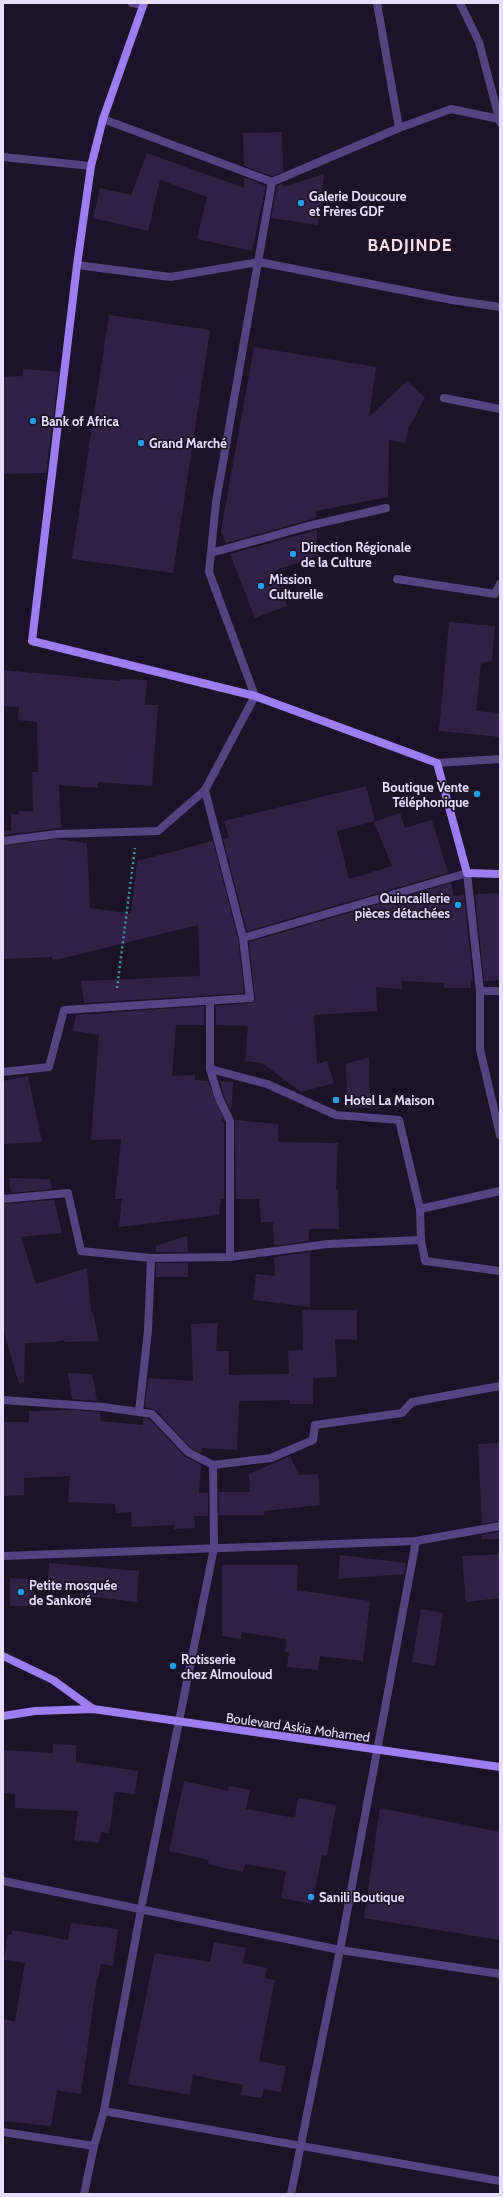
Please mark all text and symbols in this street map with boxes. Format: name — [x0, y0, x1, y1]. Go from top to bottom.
place label: Galerie Doucoure et Frères GDF — [309, 188, 407, 219]
marker: Galerie Doucoure et Frères GDF — [296, 198, 306, 208]
district label: BADJINDE — [367, 235, 453, 255]
place label: Bank of Africa — [41, 413, 119, 429]
marker: Bank of Africa — [28, 416, 38, 426]
place label: Grand Marché — [149, 435, 227, 451]
marker: Grand Marché — [136, 438, 146, 448]
place label: Direction Régionale de la Culture — [301, 539, 411, 570]
marker: Direction Régionale de la Culture — [288, 549, 298, 559]
place label: Mission Culturelle — [269, 571, 324, 602]
marker: Mission Culturelle — [256, 581, 266, 591]
place label: Boutique Vente Téléphonique — [382, 779, 469, 810]
marker: Boutique Vente Téléphonique — [472, 789, 482, 799]
place label: Quincaillerie pièces détachées — [355, 890, 450, 921]
marker: Quincaillerie pièces détachées — [453, 900, 463, 910]
place label: Hotel La Maison — [344, 1092, 434, 1108]
marker: Hotel La Maison — [331, 1095, 341, 1105]
place label: Petite mosquée de Sankoré — [29, 1577, 117, 1608]
marker: Petite mosquée de Sankoré — [16, 1587, 26, 1597]
place label: Rotisserie chez Almouloud — [181, 1651, 273, 1682]
marker: Rotisserie chez Almouloud — [168, 1661, 178, 1671]
street label: Boulevard Askia Mohamed — [225, 1709, 371, 1745]
place label: Sanili Boutique — [319, 1889, 405, 1905]
marker: Sanili Boutique — [306, 1892, 316, 1902]

